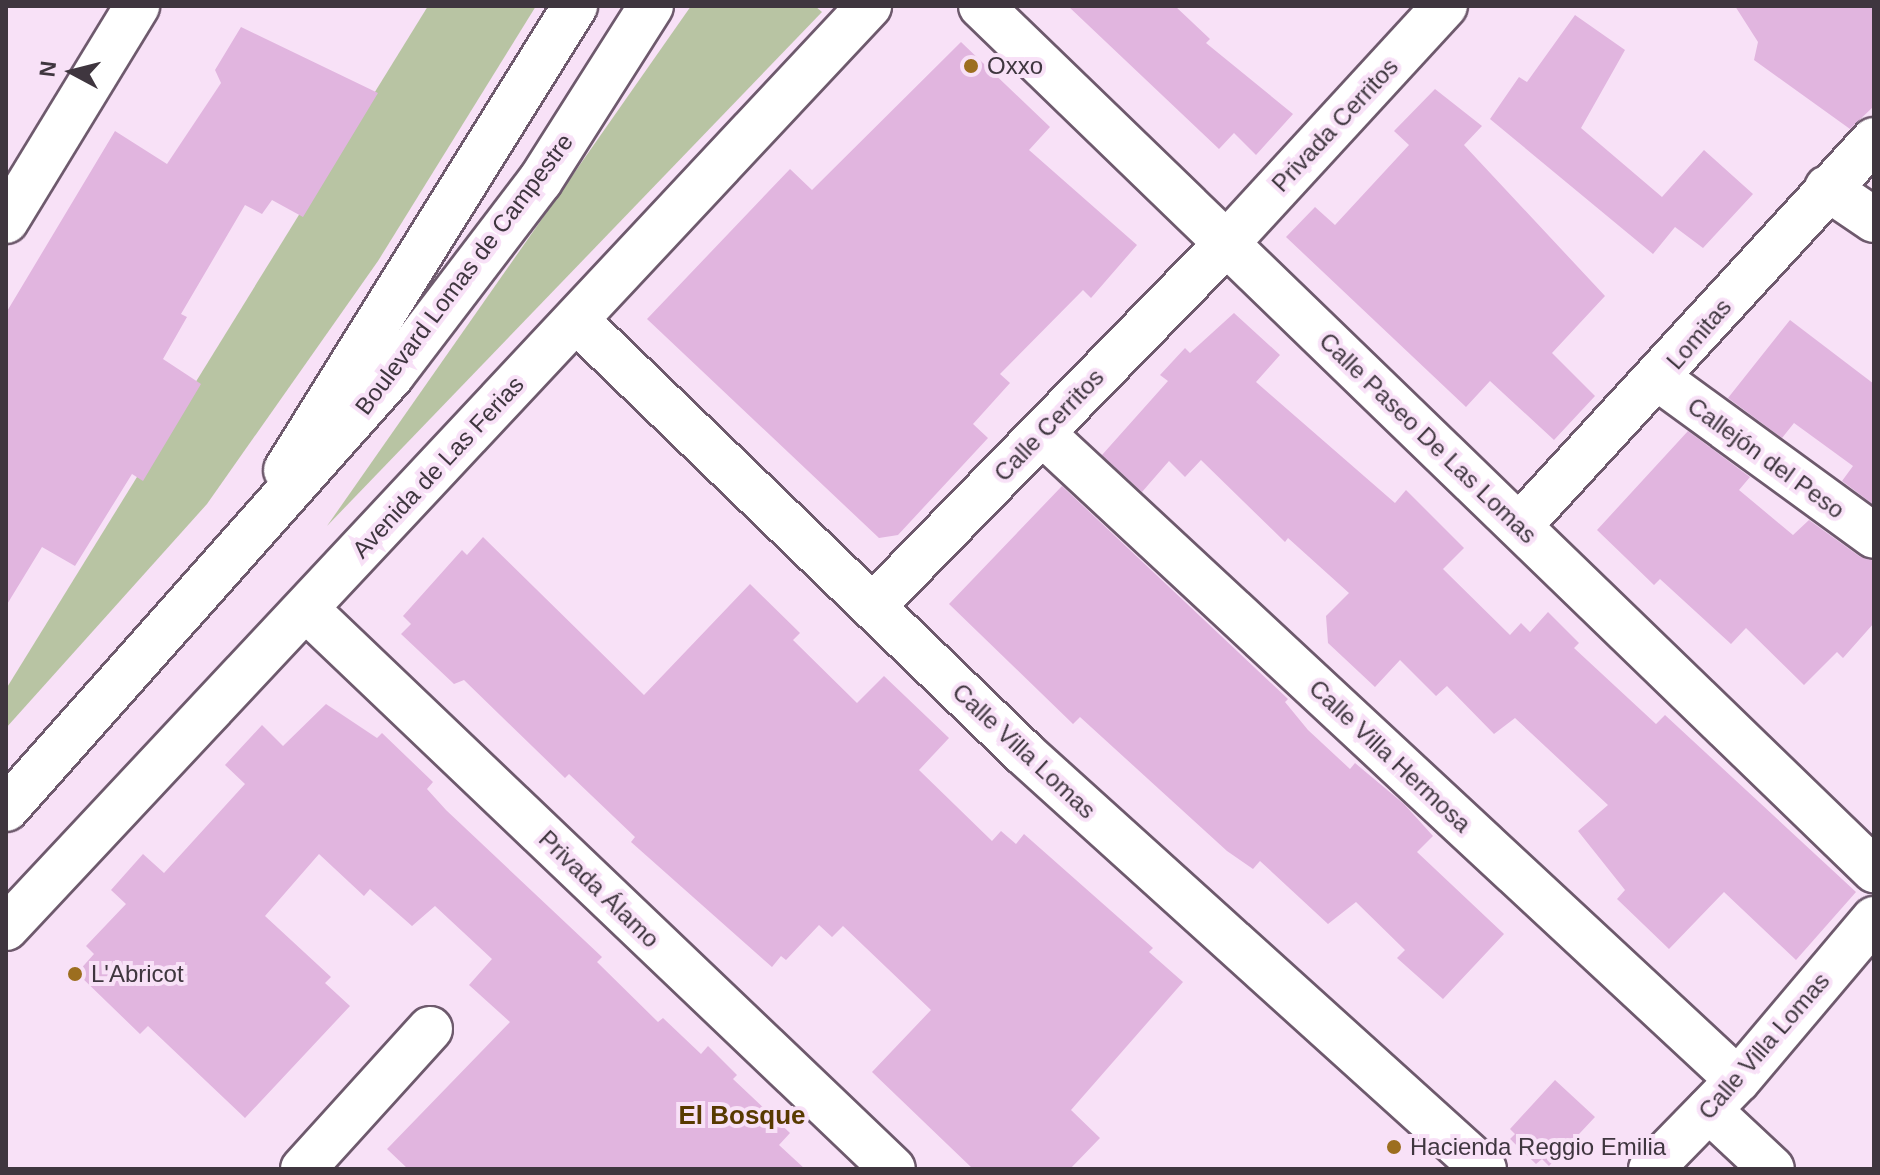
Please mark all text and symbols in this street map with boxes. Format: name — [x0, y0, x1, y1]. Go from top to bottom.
north arrow — [32, 32, 112, 112]
place label: Oxxo — [987, 52, 1043, 80]
street label: Privada Cerritos — [1266, 52, 1404, 198]
marker: Oxxo — [962, 57, 980, 75]
text: N — [34, 60, 61, 78]
street label: Boulevard Lomas de Campestre — [349, 128, 579, 420]
street label: Lomitas — [1661, 293, 1737, 375]
street label: Calle Paseo De Las Lomas — [1313, 327, 1543, 549]
street label: Calle Cerritos — [988, 363, 1110, 487]
street label: Avenida de Las Ferias — [346, 370, 530, 564]
street label: Callejón del Peso — [1682, 391, 1850, 525]
street label: Calle Villa Hermosa — [1303, 674, 1477, 838]
street label: Calle Villa Lomas — [947, 677, 1101, 825]
street label: Privada Álamo — [533, 824, 665, 954]
place label: L'Abricot — [91, 960, 184, 988]
marker: L'Abricot — [66, 965, 84, 983]
street label: Calle Villa Lomas — [1692, 967, 1836, 1125]
district label: El Bosque — [678, 1100, 806, 1132]
place label: Hacienda Reggio Emilia — [1410, 1133, 1666, 1161]
marker: Hacienda Reggio Emilia — [1385, 1138, 1403, 1156]

